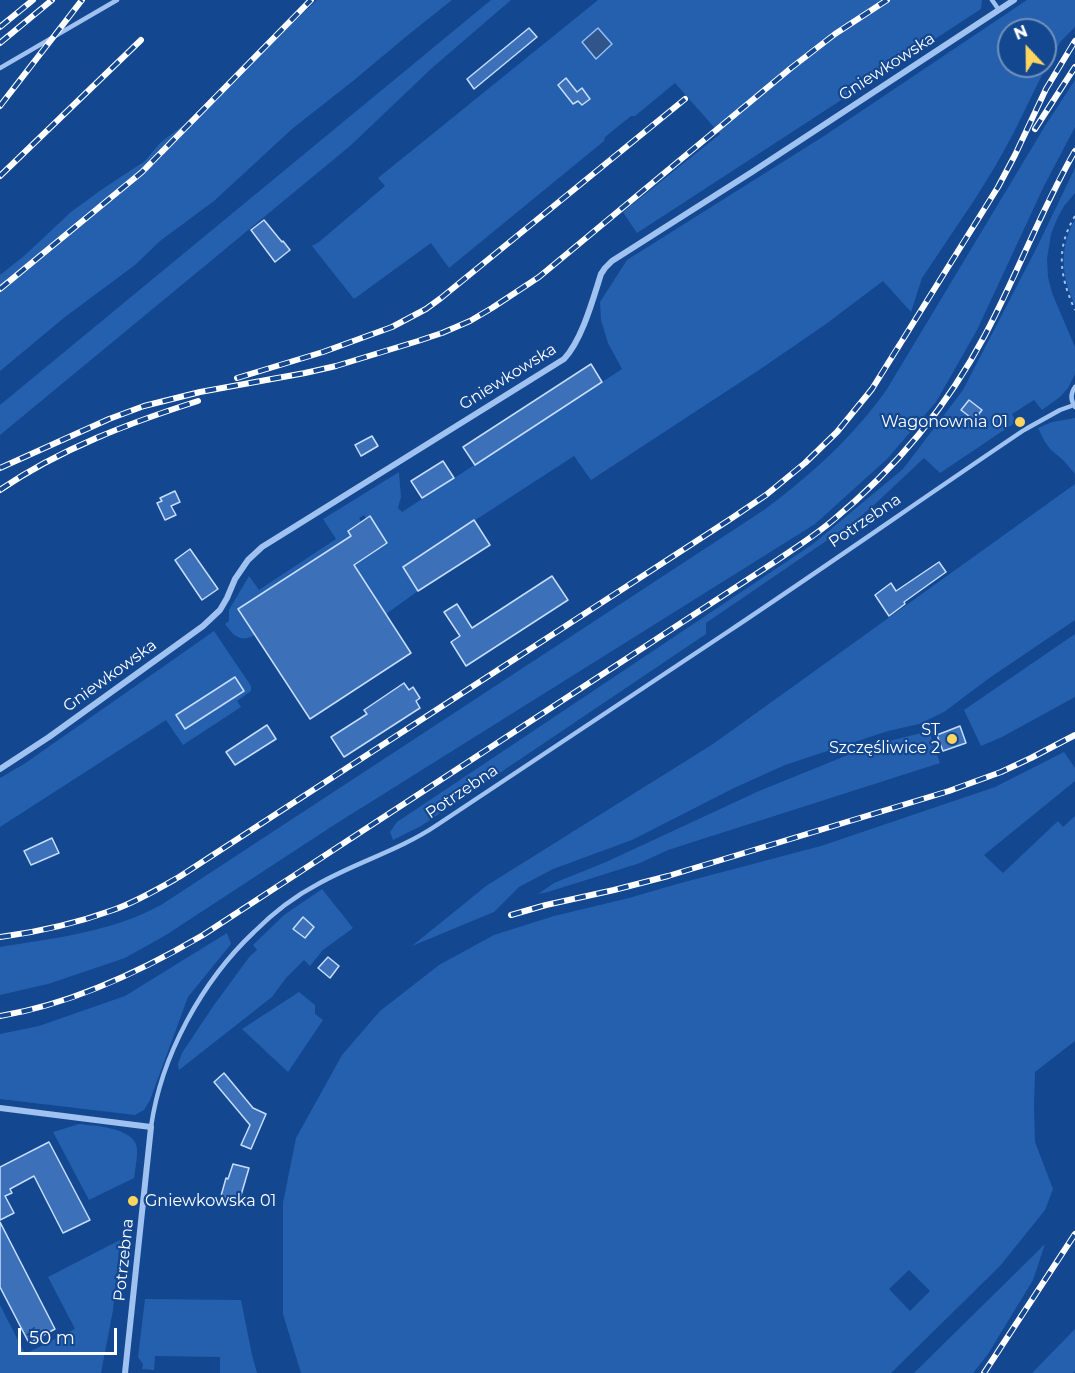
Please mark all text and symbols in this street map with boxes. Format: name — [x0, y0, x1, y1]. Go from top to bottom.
north arrow — [997, 18, 1057, 78]
text: N — [1011, 21, 1030, 44]
street label: Gniewkowska — [835, 29, 939, 105]
street label: Gniewkowska — [456, 340, 560, 414]
place label: Wagonownia 01 — [881, 412, 1008, 432]
marker: Wagonownia 01 — [1013, 415, 1027, 429]
street label: Potrzebna — [825, 490, 905, 552]
street label: Gniewkowska — [60, 636, 160, 716]
place label: ST Szczęśliwice 2 — [829, 720, 940, 758]
marker: ST Szczęśliwice 2 — [945, 732, 959, 746]
street label: Potrzebna — [422, 761, 502, 823]
place label: Gniewkowska 01 — [145, 1191, 276, 1211]
marker: Gniewkowska 01 — [126, 1194, 140, 1208]
street label: Potrzebna — [110, 1218, 138, 1302]
scale bar — [21, 1316, 120, 1354]
text: 50 m — [29, 1327, 75, 1349]

